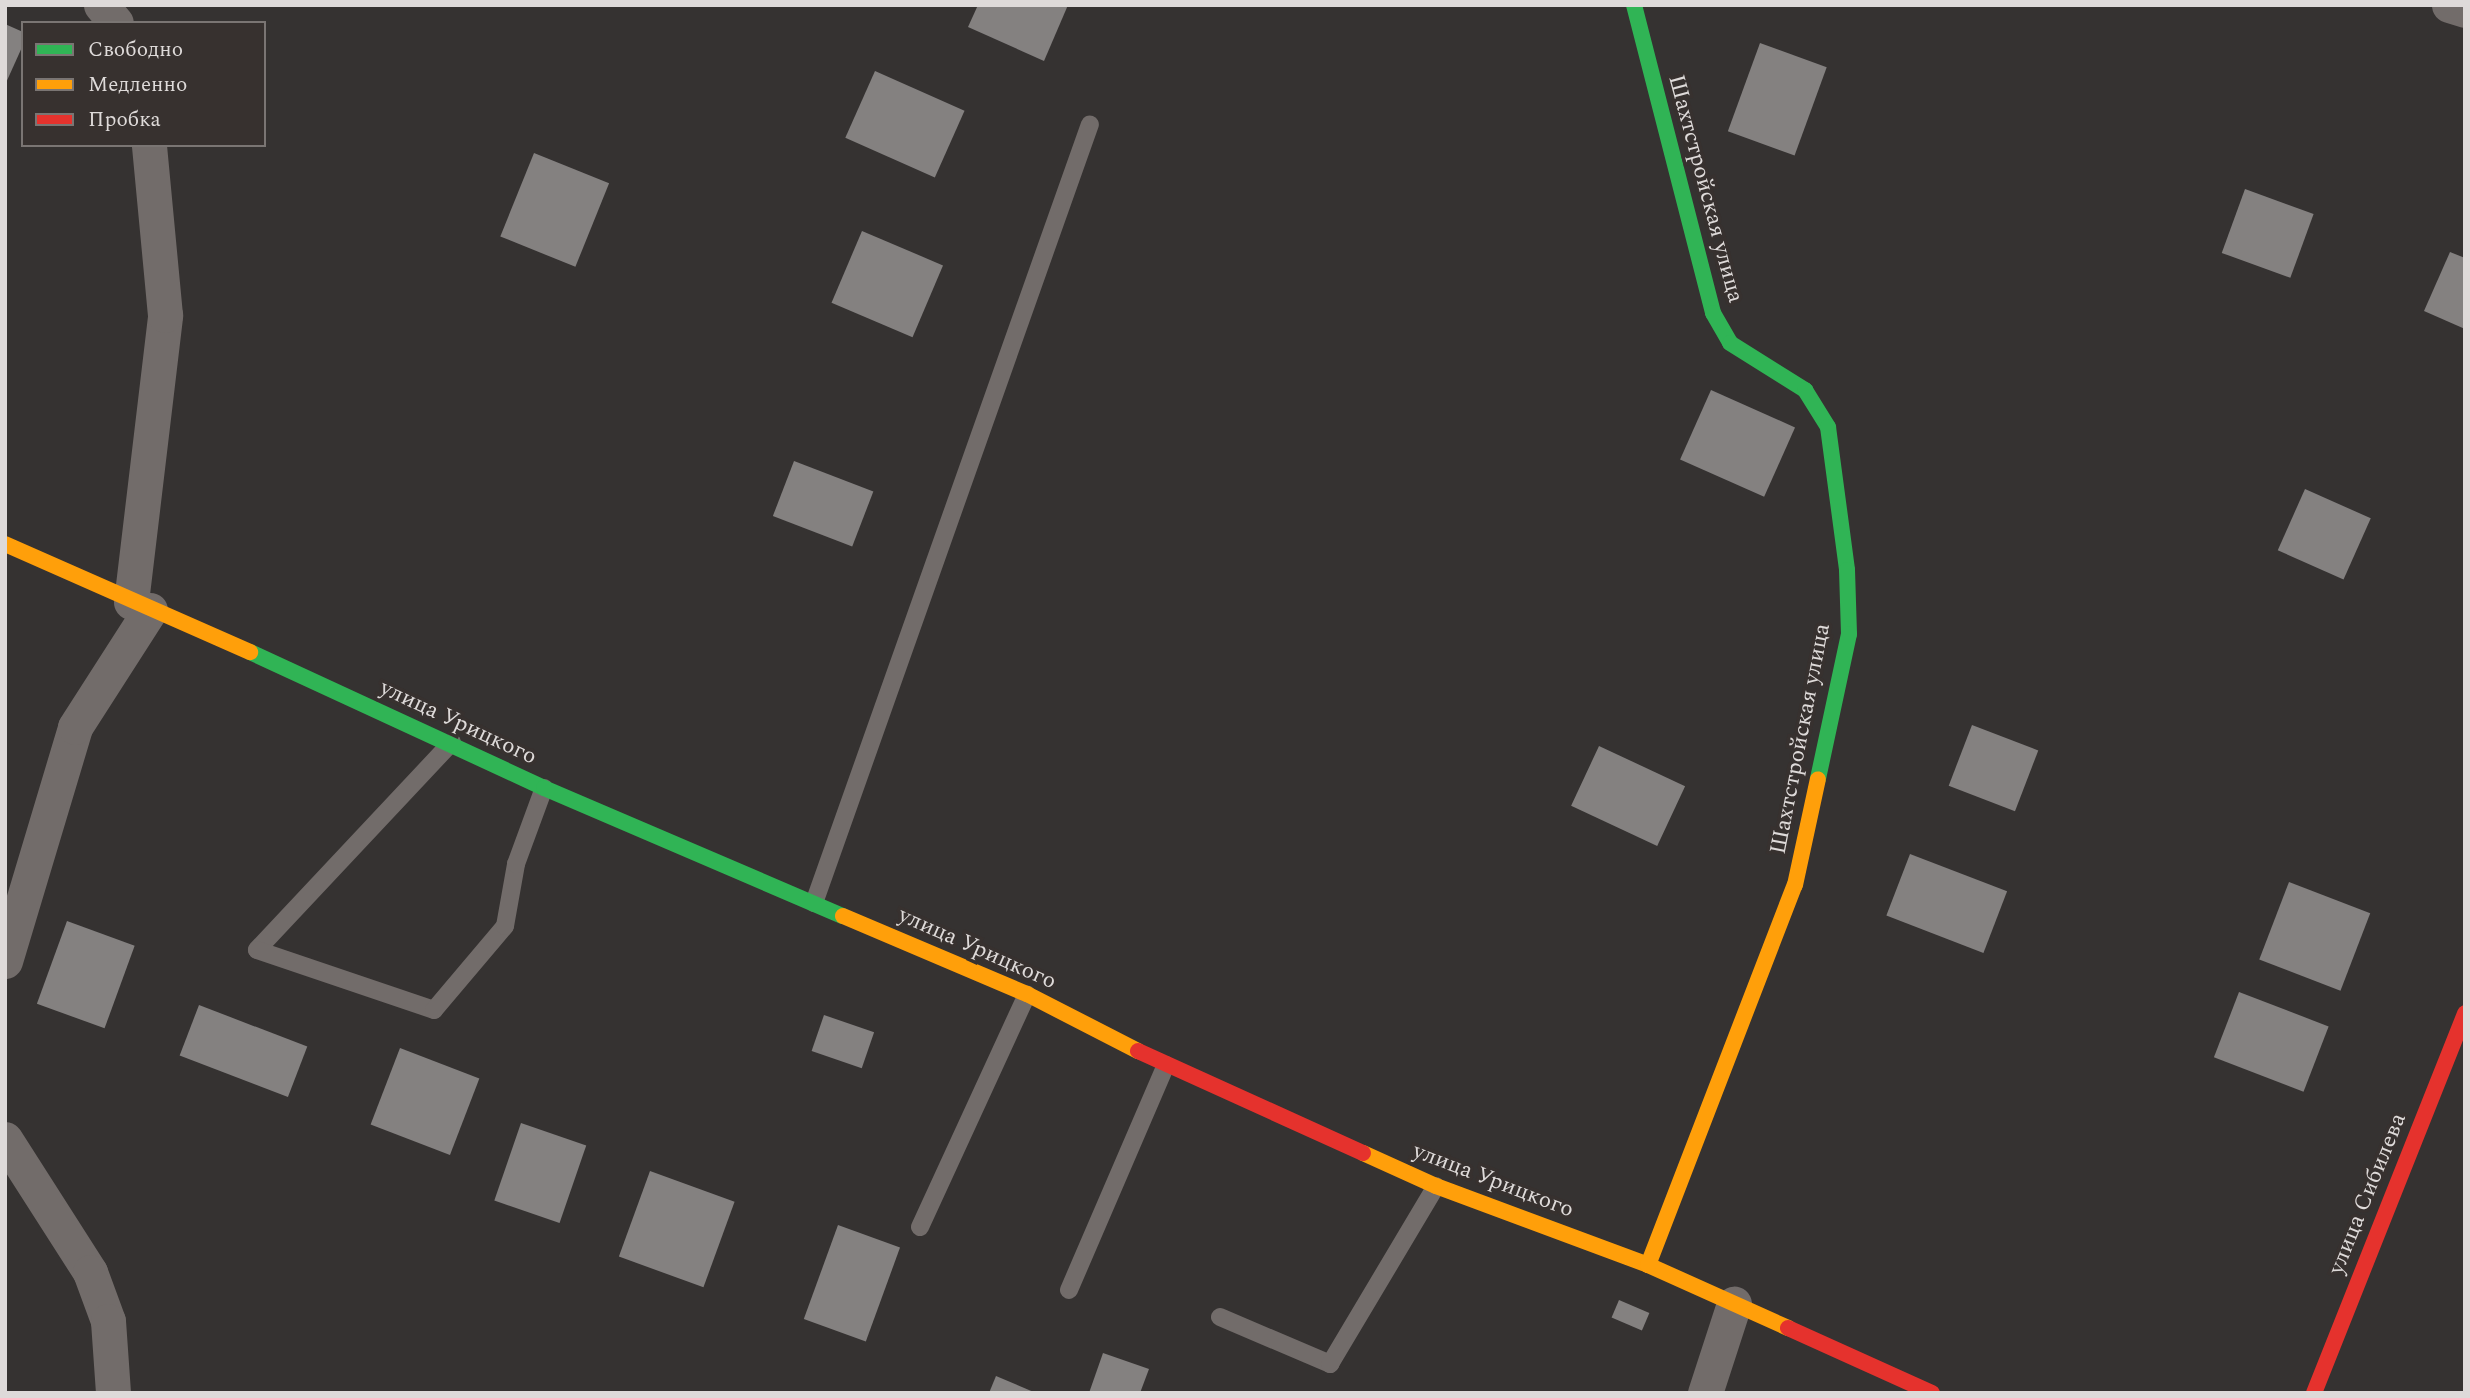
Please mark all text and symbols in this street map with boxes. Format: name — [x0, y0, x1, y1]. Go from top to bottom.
legend — [21, 21, 266, 147]
text: Свободно — [88, 34, 183, 66]
text: Медленно — [88, 69, 187, 101]
street label: Шахтстройская улица — [1661, 72, 1749, 306]
text: Пробка — [88, 104, 161, 136]
street label: Шахтстройская улица — [1765, 621, 1837, 857]
street label: улица Урицкого — [375, 675, 541, 771]
street label: улица Урицкого — [894, 902, 1060, 996]
street label: улица Сибилева — [2323, 1109, 2413, 1279]
street label: улица Урицкого — [1409, 1138, 1577, 1224]

